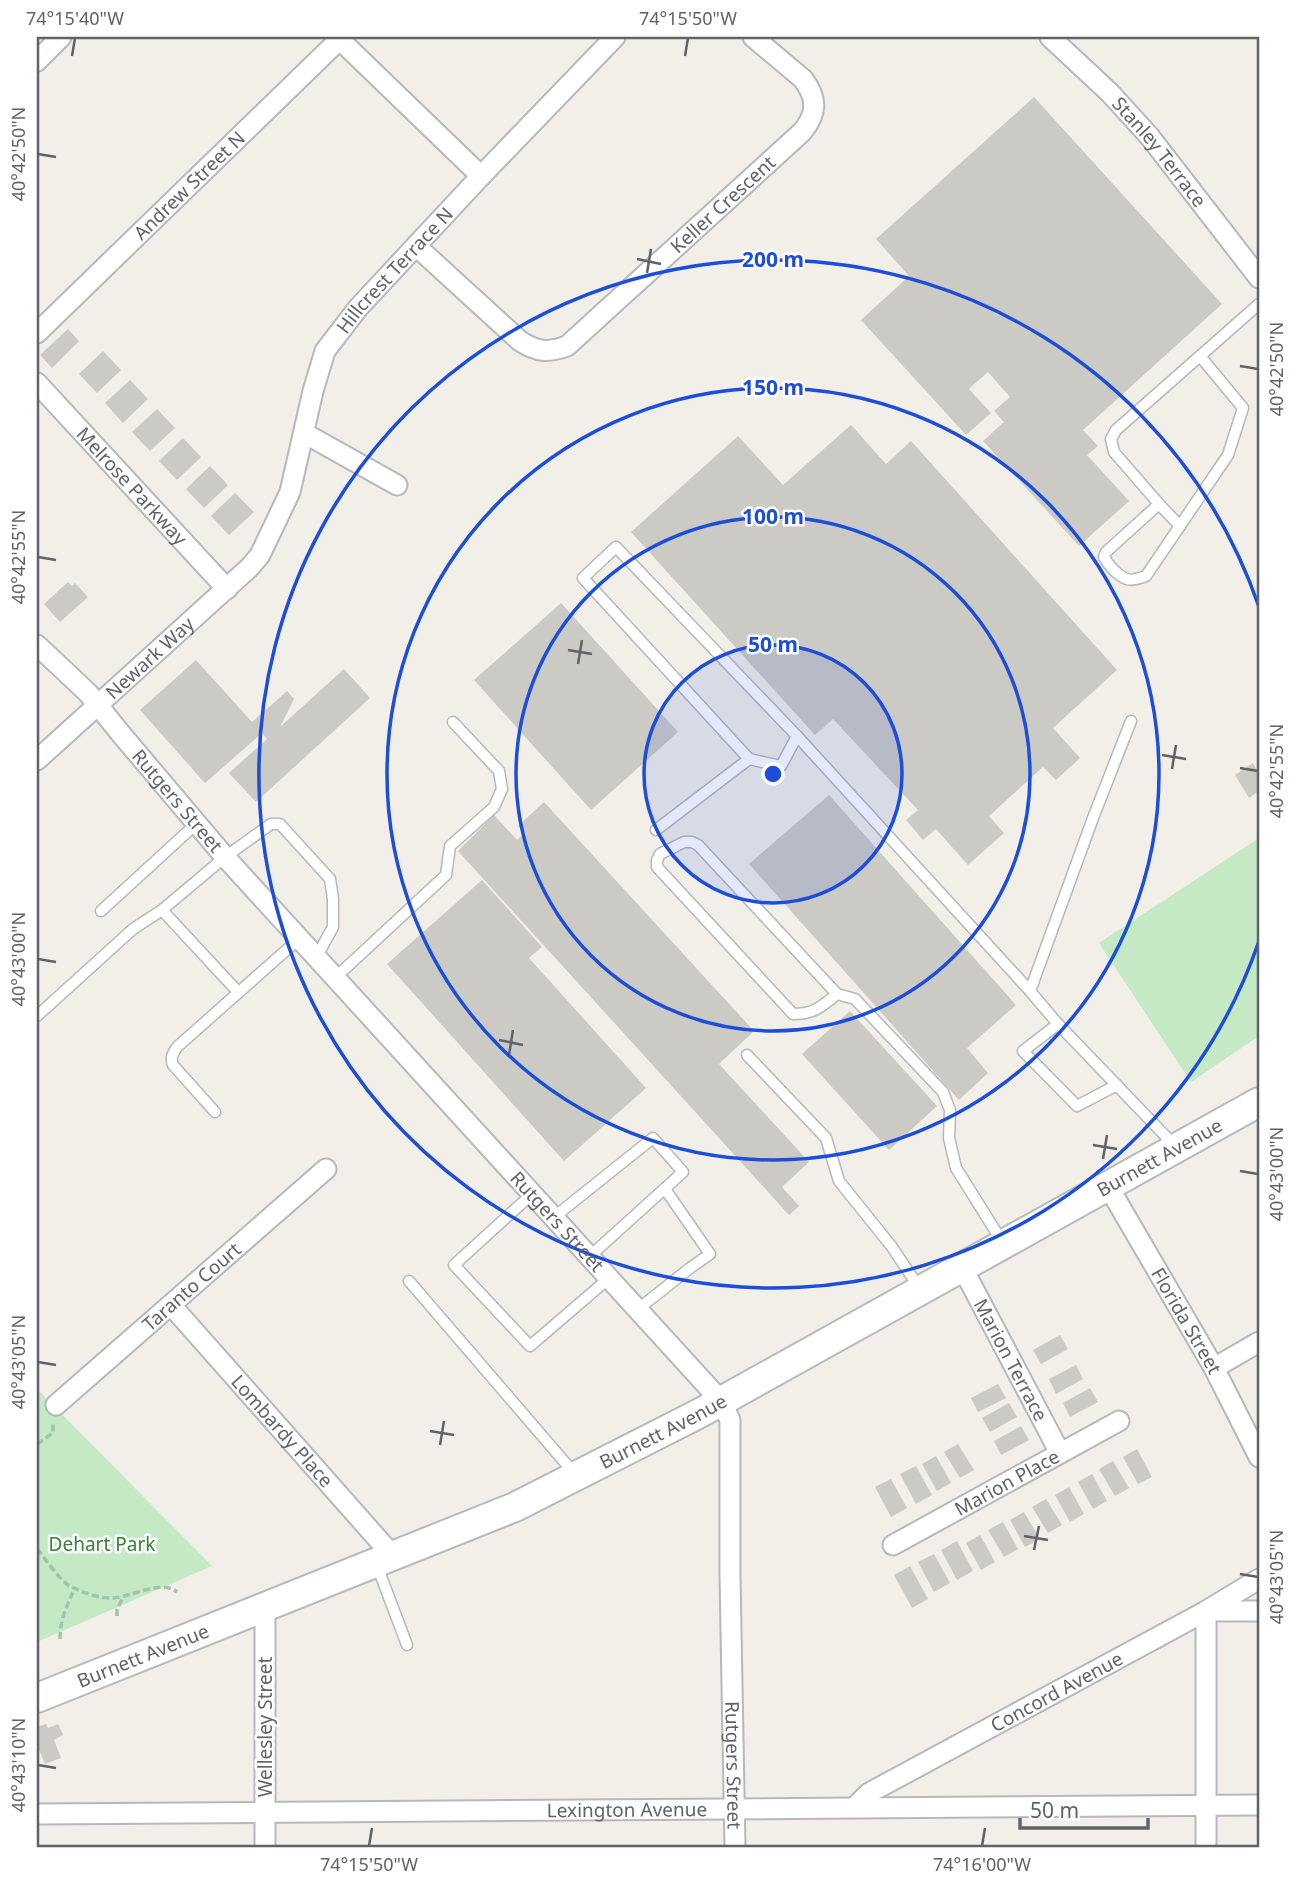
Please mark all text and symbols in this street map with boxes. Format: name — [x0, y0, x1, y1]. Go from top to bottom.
text: 74°15'40"W — [26, 6, 124, 30]
text: 74°15'50"W — [639, 6, 737, 30]
street label: Stanley Terrace — [1107, 91, 1212, 212]
text: 40°42'50"N — [6, 107, 30, 201]
street label: Andrew Street N — [128, 125, 250, 245]
street label: Keller Crescent — [665, 150, 781, 259]
street label: Hillcrest Terrace N — [330, 201, 459, 339]
text: 200 m — [742, 245, 804, 273]
text: 40°42'50"N — [1264, 322, 1288, 416]
text: 150 m — [742, 373, 804, 401]
street label: Melrose Parkway — [71, 421, 193, 551]
text: 100 m — [742, 502, 804, 530]
text: 40°42'55"N — [6, 510, 30, 604]
street label: Newark Way — [100, 611, 200, 705]
text: 50 m — [748, 630, 798, 658]
text: 40°42'55"N — [1264, 724, 1288, 818]
street label: Rutgers Street — [126, 743, 229, 858]
centre of rings — [761, 762, 785, 786]
text: 40°43'00"N — [6, 912, 30, 1006]
street label: Burnett Avenue — [1092, 1112, 1227, 1203]
text: 40°43'00"N — [1264, 1127, 1288, 1221]
street label: Rutgers Street — [505, 1166, 610, 1278]
street label: Taranto Court — [137, 1236, 246, 1337]
street label: Florida Street — [1145, 1263, 1228, 1379]
street label: Marion Terrace — [968, 1294, 1054, 1426]
text: 40°43'05"N — [6, 1315, 30, 1409]
street label: Lombardy Place — [225, 1369, 339, 1493]
street label: Burnett Avenue — [595, 1388, 731, 1475]
street label: Marion Place — [950, 1443, 1064, 1522]
text: 40°43'05"N — [1264, 1530, 1288, 1624]
park label: Dehart Park — [49, 1531, 155, 1557]
street label: Burnett Avenue — [73, 1618, 213, 1694]
street label: Concord Avenue — [986, 1645, 1127, 1738]
street label: Wellesley Street — [252, 1657, 278, 1797]
street label: Rutgers Street — [719, 1701, 748, 1829]
text: 40°43'10"N — [6, 1718, 30, 1812]
scale bar — [1020, 1786, 1147, 1830]
street label: Lexington Avenue — [547, 1796, 707, 1823]
text: 50 m — [1030, 1796, 1079, 1824]
text: 74°15'50"W — [320, 1852, 418, 1876]
text: 74°16'00"W — [933, 1852, 1031, 1876]

